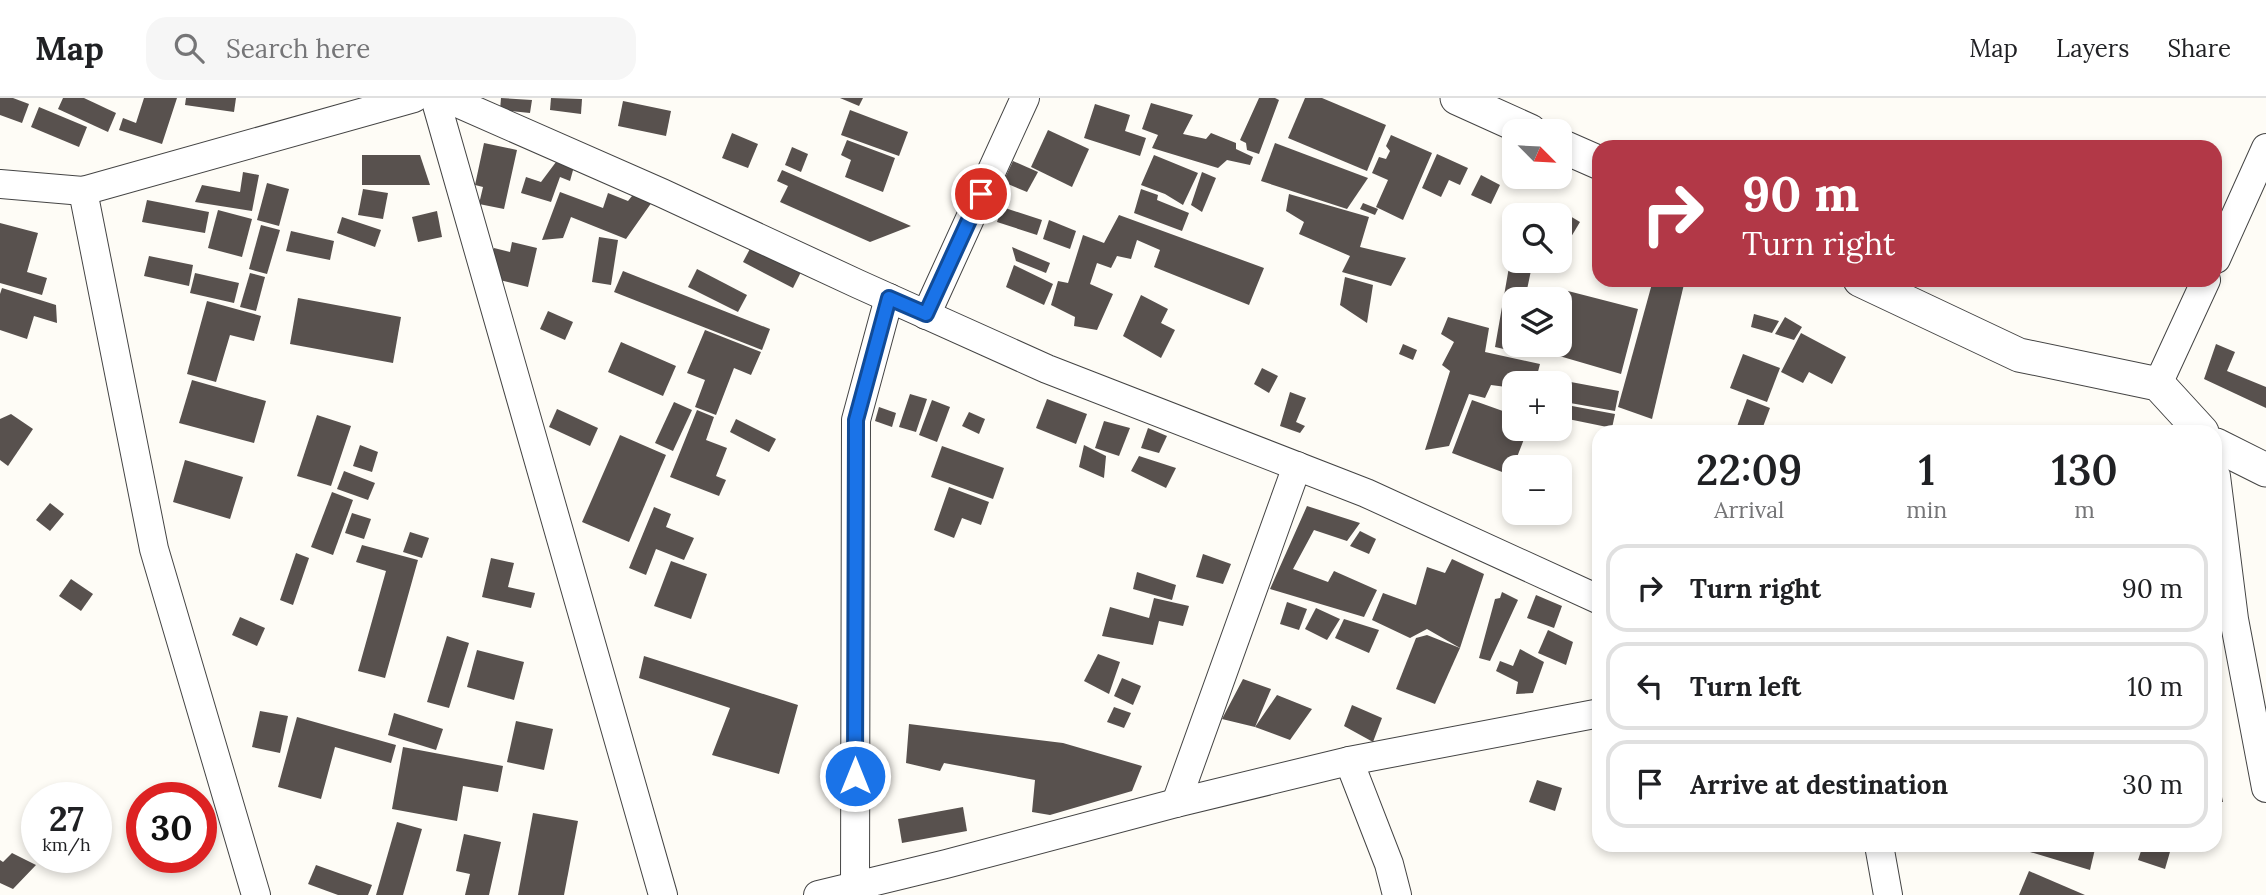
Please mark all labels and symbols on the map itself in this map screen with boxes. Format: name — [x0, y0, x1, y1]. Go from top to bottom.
north arrow — [1502, 119, 1572, 189]
pin — [951, 164, 1011, 224]
position arrow — [818, 739, 892, 813]
speed limit sign: 30 — [126, 782, 217, 873]

